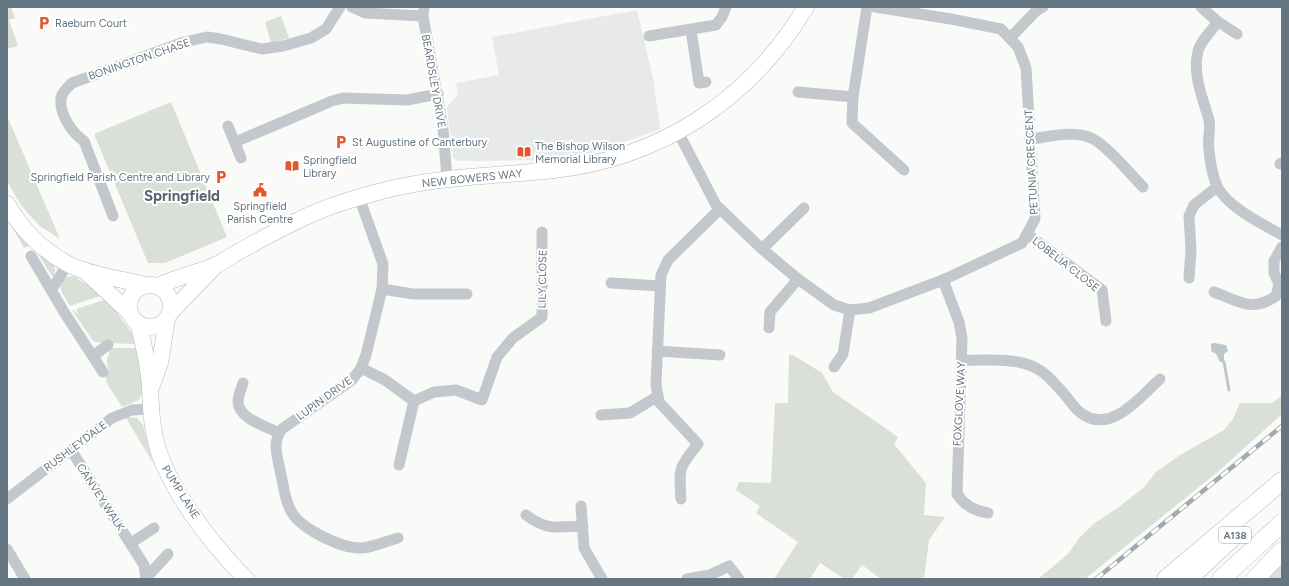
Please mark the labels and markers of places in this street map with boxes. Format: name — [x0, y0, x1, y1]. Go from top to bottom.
parking icon: Raeburn Court — [36, 15, 52, 31]
place label: Raeburn Court — [55, 17, 127, 30]
parking icon: St Augustine of Canterbury — [333, 134, 349, 150]
place label: St Augustine of Canterbury — [352, 136, 487, 149]
place label: The Bishop Wilson Memorial Library — [535, 140, 625, 166]
library icon: The Bishop Wilson Memorial Library — [516, 144, 532, 160]
place label: Springfield Library — [303, 154, 357, 180]
library icon: Springfield Library — [284, 158, 300, 174]
parking icon: Springfield Parish Centre and Library — [213, 169, 229, 185]
place label: Springfield Parish Centre and Library — [30, 171, 210, 184]
public building icon: Springfield Parish Centre — [252, 182, 268, 198]
place label: Springfield Parish Centre — [227, 200, 293, 226]

